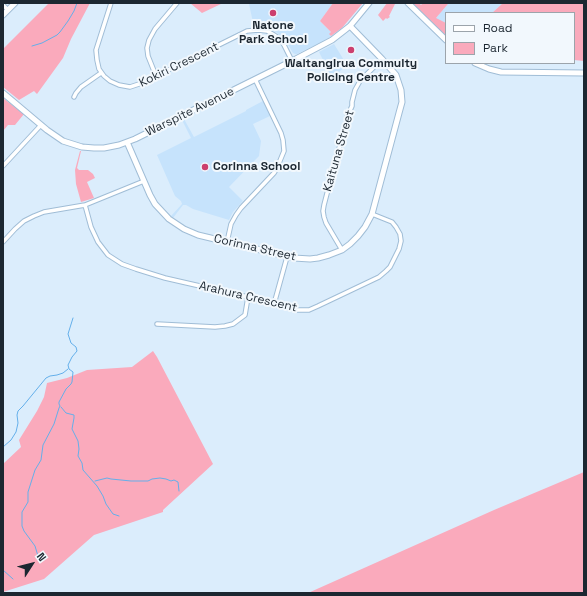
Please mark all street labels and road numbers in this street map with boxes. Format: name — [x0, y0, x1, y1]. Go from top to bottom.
street label: Kokiri Crescent — [137, 39, 221, 91]
street label: Warspite Avenue — [143, 84, 237, 140]
street label: Kaituna Street — [320, 109, 358, 193]
street label: Corinna Street — [212, 232, 298, 264]
street label: Arahura Crescent — [198, 279, 298, 315]

